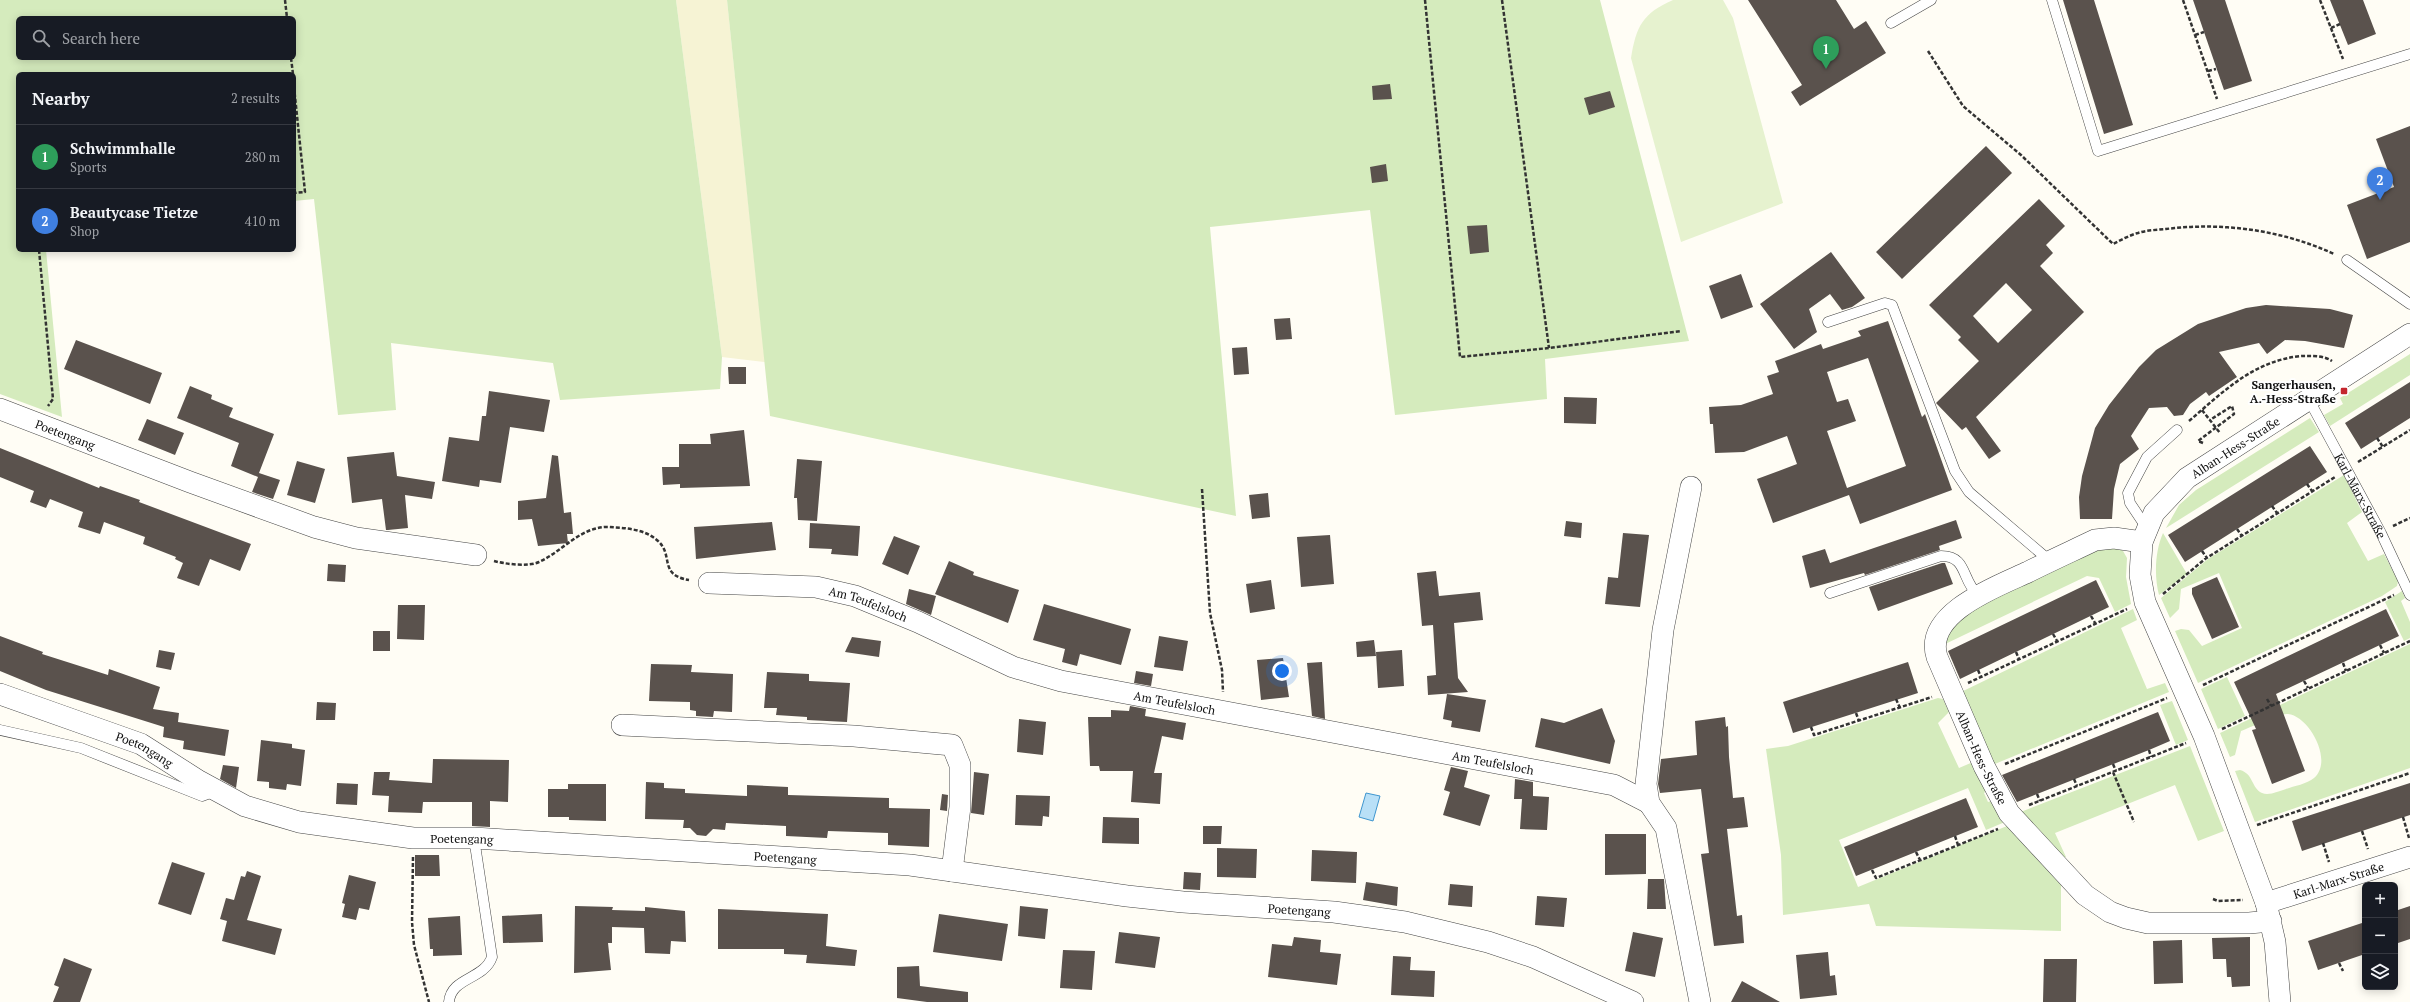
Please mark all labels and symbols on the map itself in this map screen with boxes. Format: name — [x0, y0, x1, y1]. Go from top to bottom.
pin: 1 — [1813, 36, 1839, 69]
pin: 2 — [2367, 167, 2393, 200]
place label: Sangerhausen, A.-Hess-Straße — [2250, 377, 2337, 406]
marker: Sangerhausen, A.-Hess-Straße — [2339, 386, 2349, 396]
street label: Alban-Hess-Straße — [2188, 413, 2282, 481]
street label: Poetengang — [33, 416, 98, 453]
street label: Karl-Marx-Straße — [2332, 451, 2390, 540]
street label: Am Teufelsloch — [828, 583, 910, 624]
your location — [1272, 661, 1292, 681]
street label: Am Teufelsloch — [1133, 687, 1217, 717]
street label: Alban-Hess-Straße — [1953, 708, 2011, 807]
street label: Poetengang — [114, 728, 177, 771]
street label: Am Teufelsloch — [1451, 747, 1535, 777]
street label: Poetengang — [430, 831, 494, 847]
street label: Poetengang — [753, 848, 818, 867]
street label: Karl-Marx-Straße — [2291, 858, 2386, 901]
street label: Poetengang — [1267, 900, 1332, 919]

